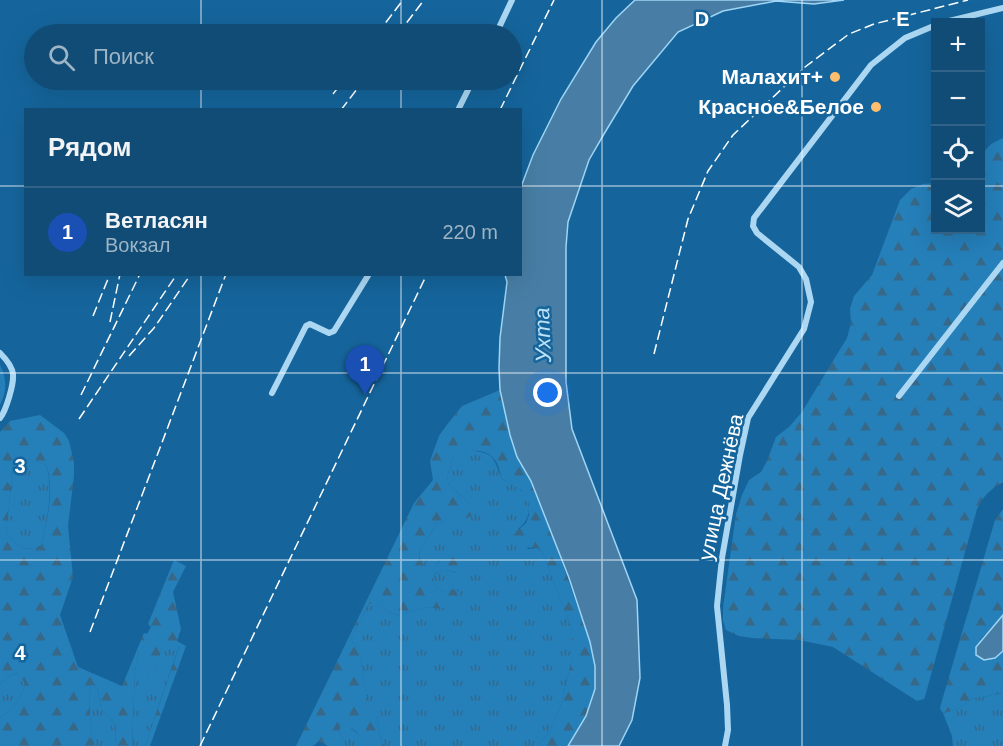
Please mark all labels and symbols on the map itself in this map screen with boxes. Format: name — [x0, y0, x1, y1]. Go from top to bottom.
text: D — [695, 8, 709, 30]
text: E — [896, 8, 910, 30]
place label: Малахит+ — [721, 65, 823, 88]
marker: Малахит+ — [828, 70, 842, 84]
place label: Красное&Белое — [698, 95, 864, 118]
marker: Красное&Белое — [869, 100, 883, 114]
water label: Ухта — [529, 307, 556, 364]
pin: 1 — [346, 346, 385, 395]
your location — [533, 378, 562, 407]
street label: улица Дежнёва — [694, 411, 747, 562]
text: 3 — [14, 455, 26, 477]
text: 4 — [14, 642, 26, 664]

